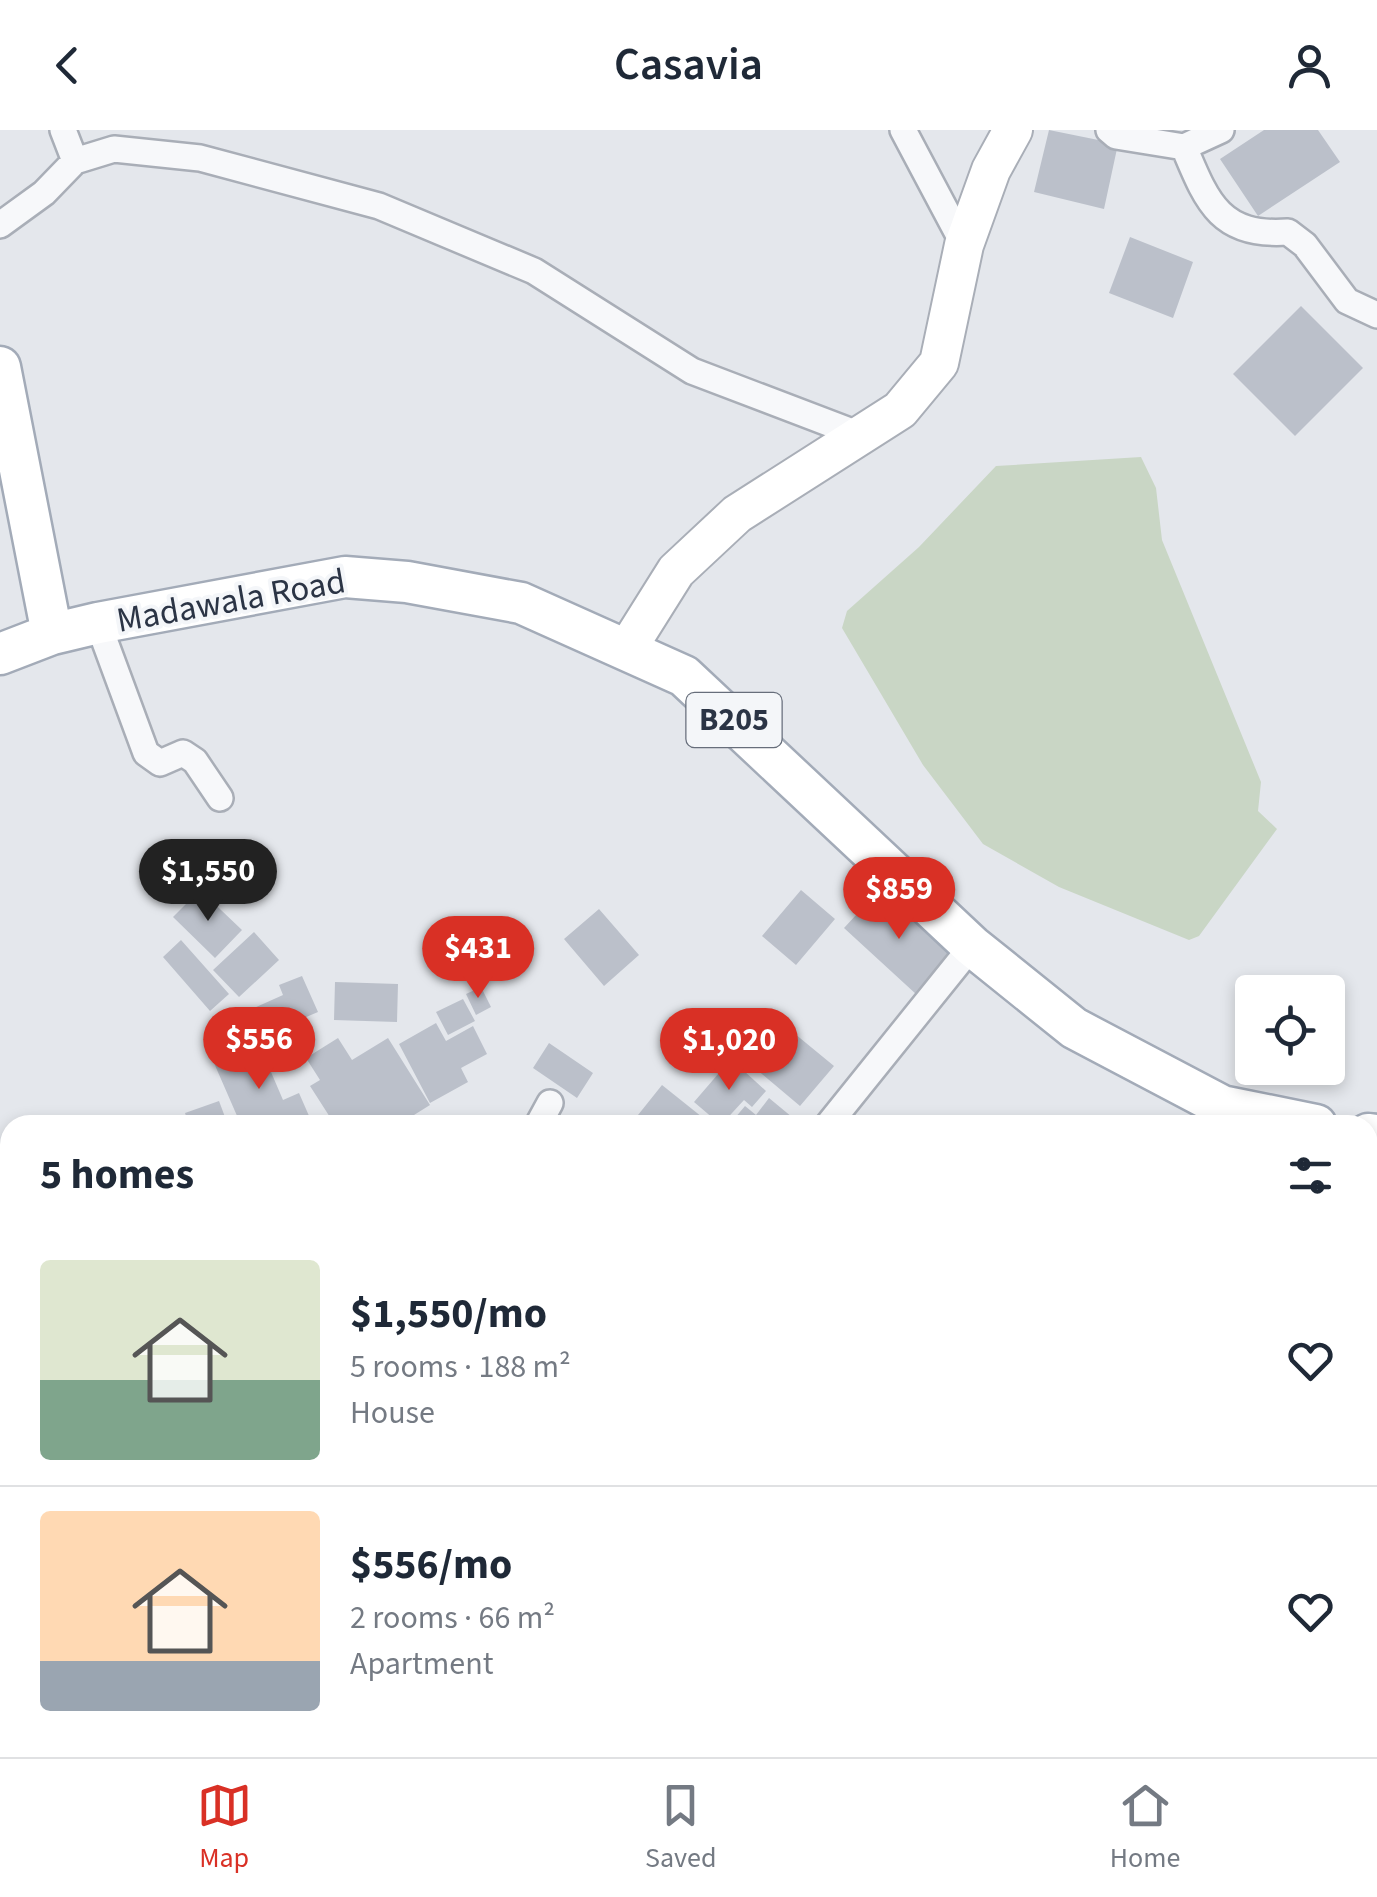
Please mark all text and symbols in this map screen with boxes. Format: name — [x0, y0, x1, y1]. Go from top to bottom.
text: Casavia — [614, 33, 763, 97]
icon: back — [40, 38, 95, 93]
icon: person — [1282, 38, 1337, 93]
street label: Madawala Road — [113, 556, 349, 646]
road number: B205 — [686, 693, 782, 747]
pin: $1,550 — [127, 839, 289, 924]
text: $1,550 — [161, 848, 255, 894]
pin: $859 — [840, 857, 958, 942]
text: $859 — [865, 866, 933, 912]
pin: $431 — [419, 916, 537, 1001]
text: $431 — [444, 925, 512, 971]
map controls — [1235, 975, 1345, 1085]
button: locate — [1235, 975, 1345, 1085]
pin: $556 — [200, 1007, 318, 1092]
pin: $1,020 — [648, 1008, 810, 1093]
text: $556 — [225, 1016, 293, 1062]
text: $1,020 — [682, 1017, 776, 1063]
text: 5 homes — [40, 1145, 194, 1205]
icon: filters — [1283, 1148, 1338, 1203]
text: $1,550/mo — [350, 1284, 547, 1344]
icon: home — [120, 1300, 240, 1420]
icon: heart — [1283, 1333, 1338, 1388]
text: 5 rooms · 188 m² — [350, 1344, 571, 1390]
text: House — [350, 1390, 435, 1436]
text: $556/mo — [350, 1535, 512, 1595]
icon: home — [120, 1551, 240, 1671]
icon: heart — [1283, 1584, 1338, 1639]
text: 2 rooms · 66 m² — [350, 1595, 555, 1641]
text: Apartment — [350, 1641, 493, 1687]
tab: Map — [197, 1778, 252, 1878]
tab: Saved — [645, 1778, 716, 1878]
tab: Home — [1110, 1778, 1180, 1878]

